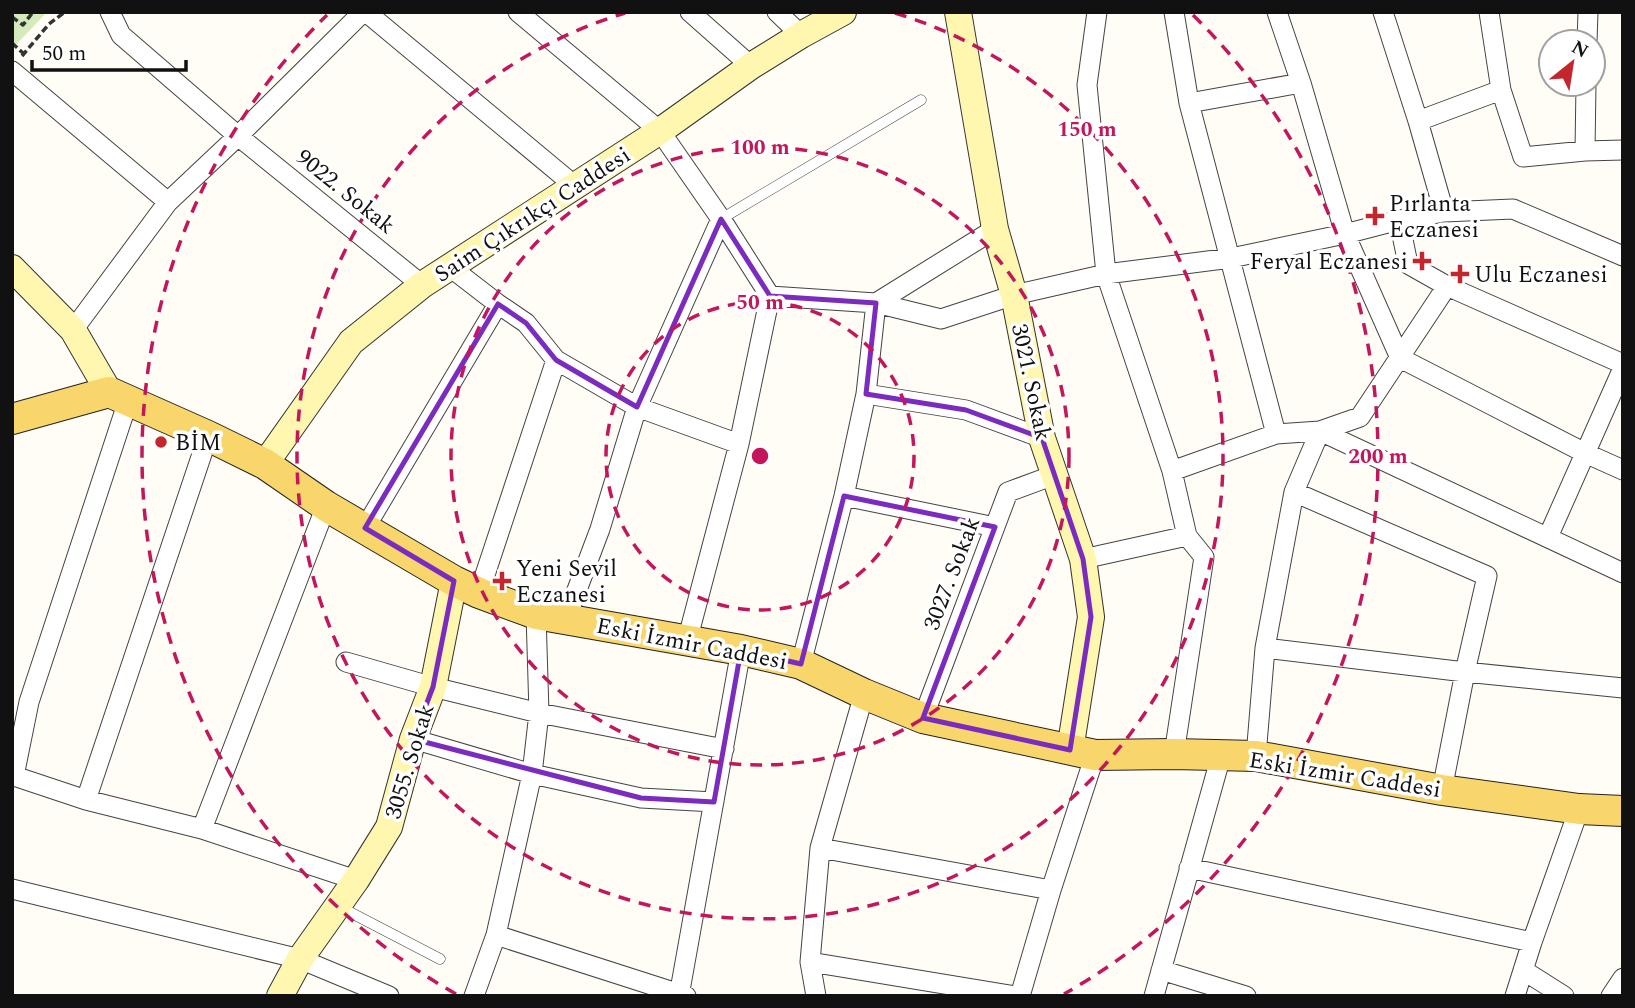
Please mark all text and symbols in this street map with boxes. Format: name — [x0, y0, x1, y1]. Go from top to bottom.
scale bar — [32, 28, 186, 72]
north arrow — [1537, 28, 1607, 98]
text: N — [1566, 33, 1594, 66]
text: 50 m — [42, 38, 86, 70]
text: 150 m — [1057, 114, 1117, 146]
text: 100 m — [730, 132, 790, 164]
street label: Saim Çıkrıkçı Caddesi — [428, 138, 638, 292]
street label: 9022. Sokak — [288, 141, 402, 243]
place label: Pırlanta Eczanesi — [1389, 187, 1479, 248]
marker: Pırlanta Eczanesi — [1367, 208, 1383, 224]
place label: Feryal Eczanesi — [1250, 245, 1408, 280]
marker: Feryal Eczanesi — [1414, 253, 1430, 269]
place label: Ulu Eczanesi — [1474, 258, 1608, 293]
marker: Ulu Eczanesi — [1452, 266, 1468, 282]
text: 50 m — [736, 287, 784, 319]
street label: 3021. Sokak — [1001, 320, 1060, 444]
place label: BİM — [175, 426, 221, 461]
marker: BİM — [153, 434, 169, 450]
text: 200 m — [1348, 441, 1408, 473]
centre of rings — [748, 444, 772, 468]
street label: 3027. Sokak — [915, 512, 990, 635]
place label: Yeni Sevil Eczanesi — [516, 552, 617, 613]
marker: Yeni Sevil Eczanesi — [494, 573, 510, 589]
street label: Eski İzmir Caddesi — [593, 609, 790, 680]
street label: 3055. Sokak — [376, 699, 445, 823]
street label: Eski İzmir Caddesi — [1246, 743, 1443, 808]

